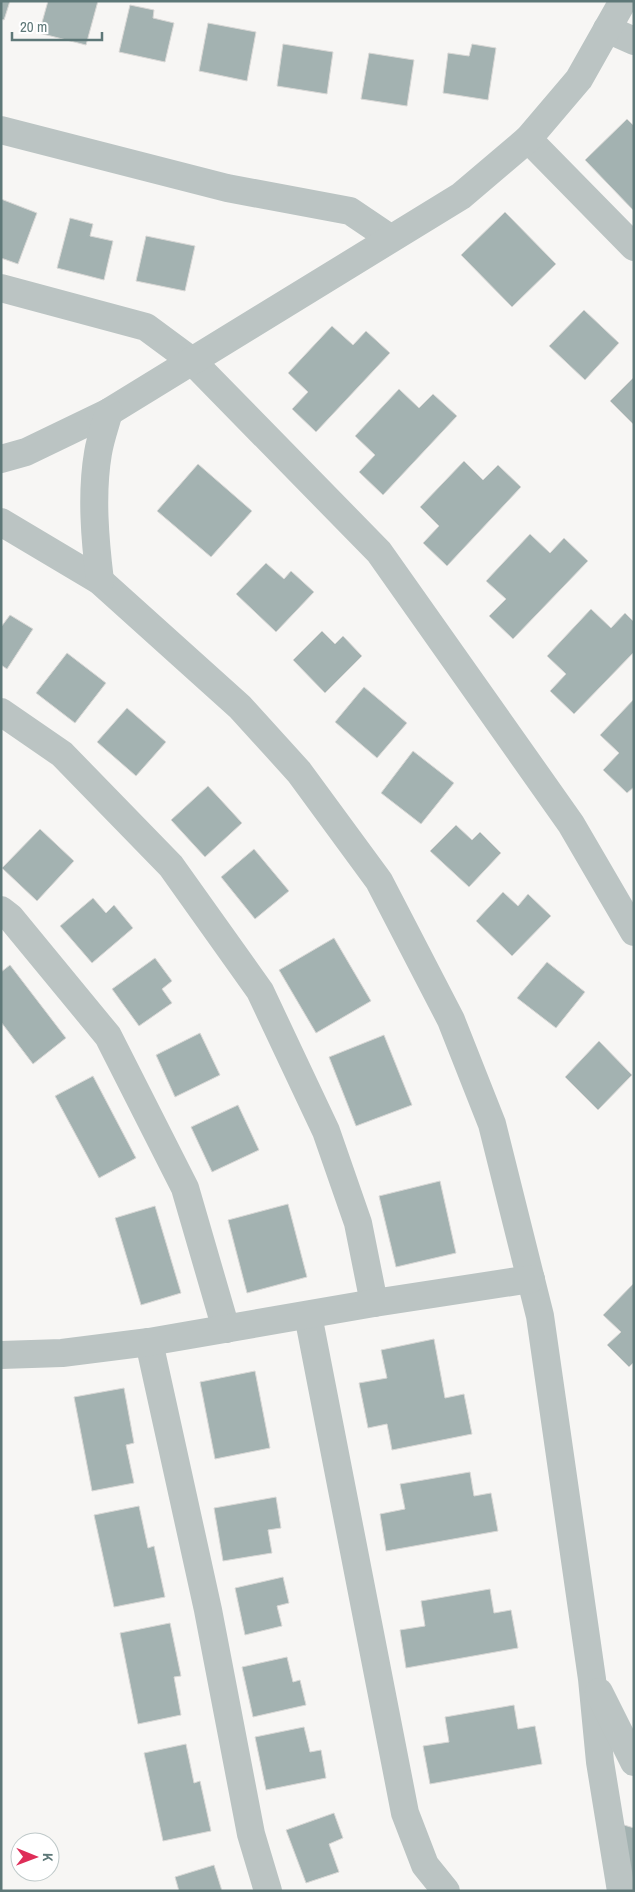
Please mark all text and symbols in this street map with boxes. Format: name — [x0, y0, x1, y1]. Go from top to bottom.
scale bar — [12, 10, 102, 42]
text: 20 m — [20, 16, 47, 37]
north arrow — [10, 1832, 60, 1882]
text: K — [39, 1853, 57, 1862]

